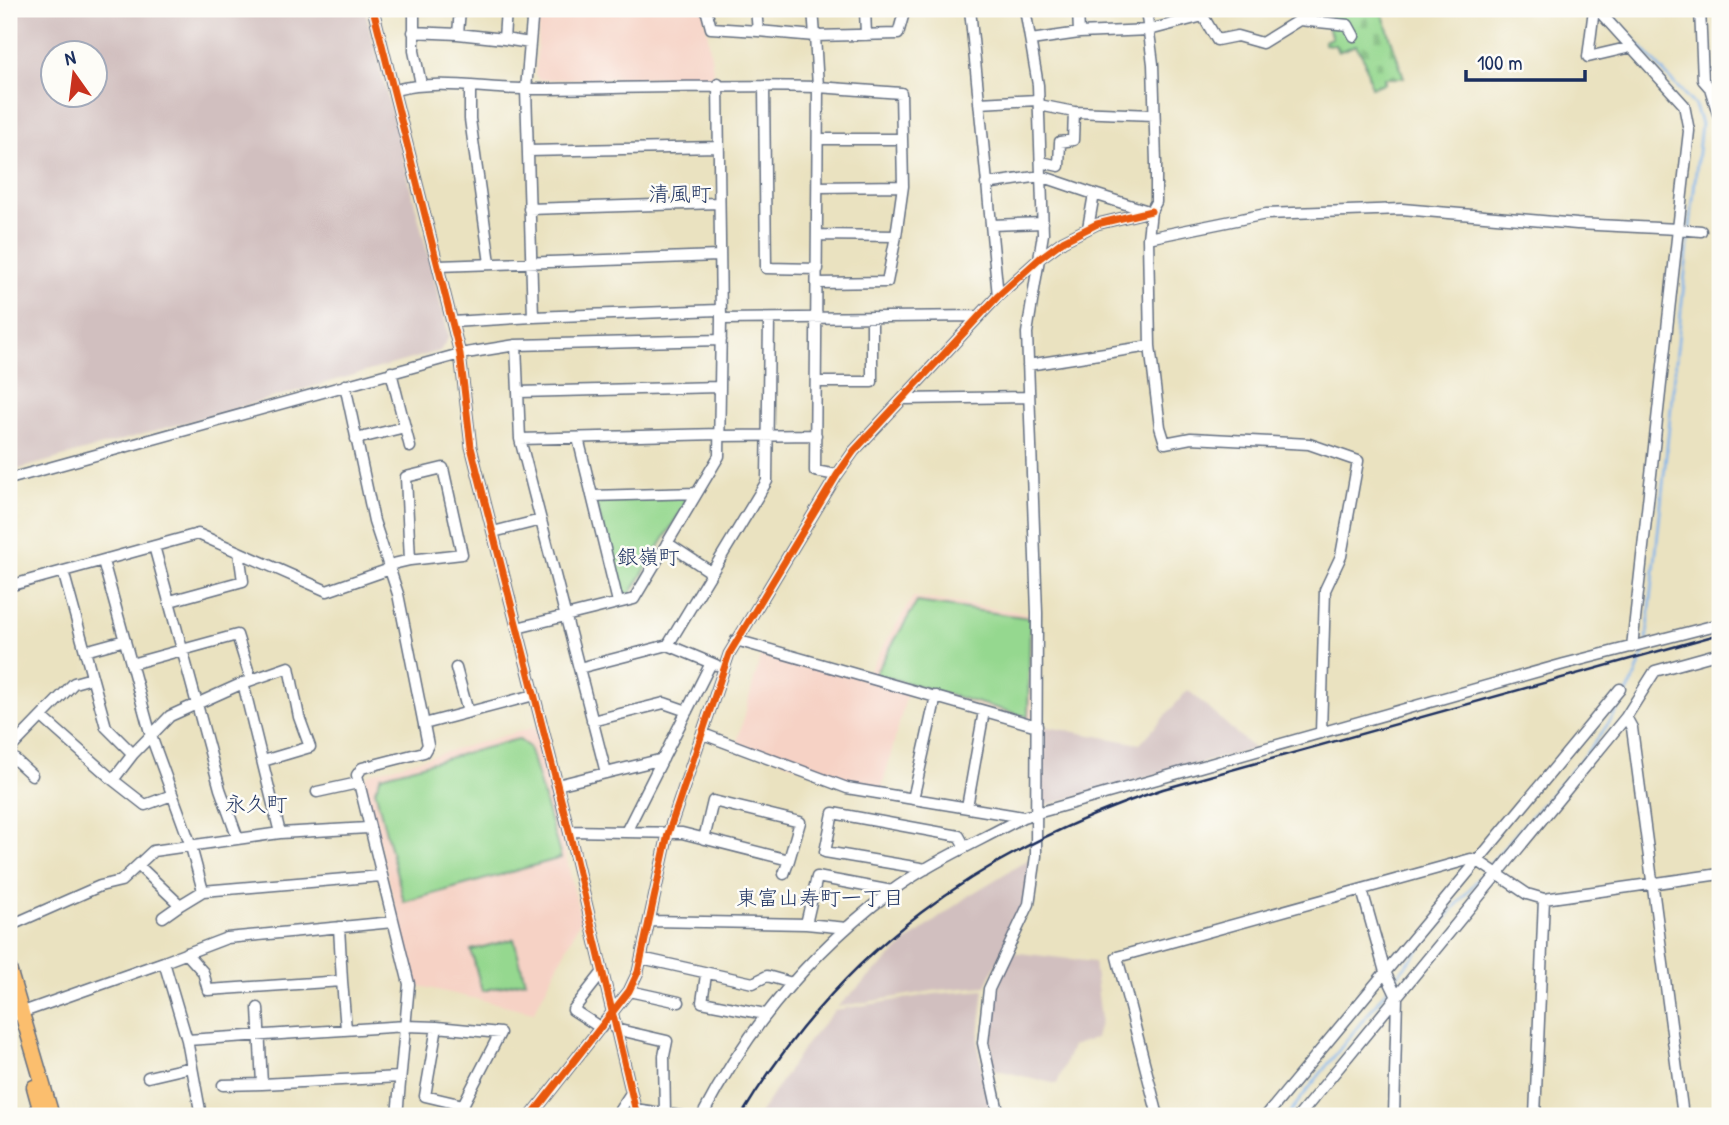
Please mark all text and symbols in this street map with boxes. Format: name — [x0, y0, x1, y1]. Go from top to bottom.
north arrow — [38, 38, 108, 108]
scale bar — [1466, 38, 1586, 82]
text: N — [62, 44, 78, 71]
text: 100 m — [1477, 48, 1523, 77]
district label: 清風町 — [649, 179, 712, 208]
district label: 銀嶺町 — [617, 542, 680, 571]
district label: 永久町 — [225, 789, 288, 818]
district label: 東富山寿町一丁目 — [736, 883, 904, 912]

